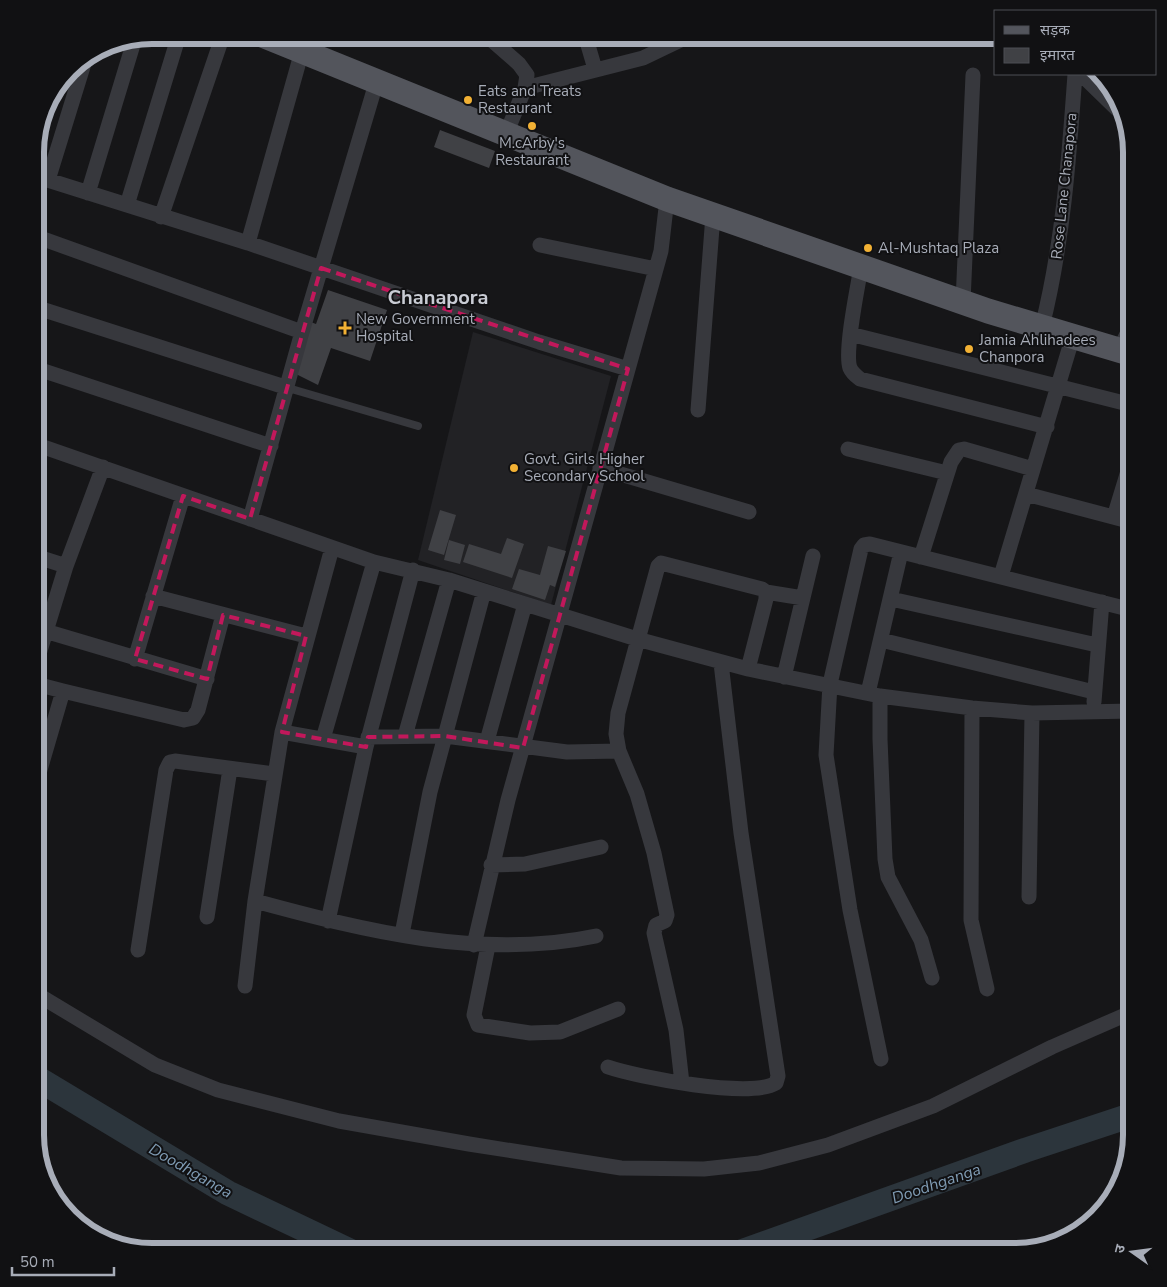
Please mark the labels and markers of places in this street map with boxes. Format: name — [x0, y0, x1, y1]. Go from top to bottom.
place label: Eats and Treats Restaurant — [478, 81, 582, 118]
marker: Eats and Treats Restaurant — [462, 94, 474, 106]
marker: M.cArby's Restaurant — [526, 120, 538, 132]
place label: M.cArby's Restaurant — [495, 133, 570, 170]
place label: Al-Mushtaq Plaza — [878, 238, 999, 258]
marker: Al-Mushtaq Plaza — [862, 242, 874, 254]
place label: New Government Hospital — [356, 309, 475, 346]
marker: New Government Hospital — [338, 321, 352, 335]
place label: Jamia Ahlihadees Chanpora — [978, 330, 1096, 367]
marker: Jamia Ahlihadees Chanpora — [963, 343, 975, 355]
place label: Govt. Girls Higher Secondary School — [524, 449, 645, 486]
marker: Govt. Girls Higher Secondary School — [508, 462, 520, 474]

